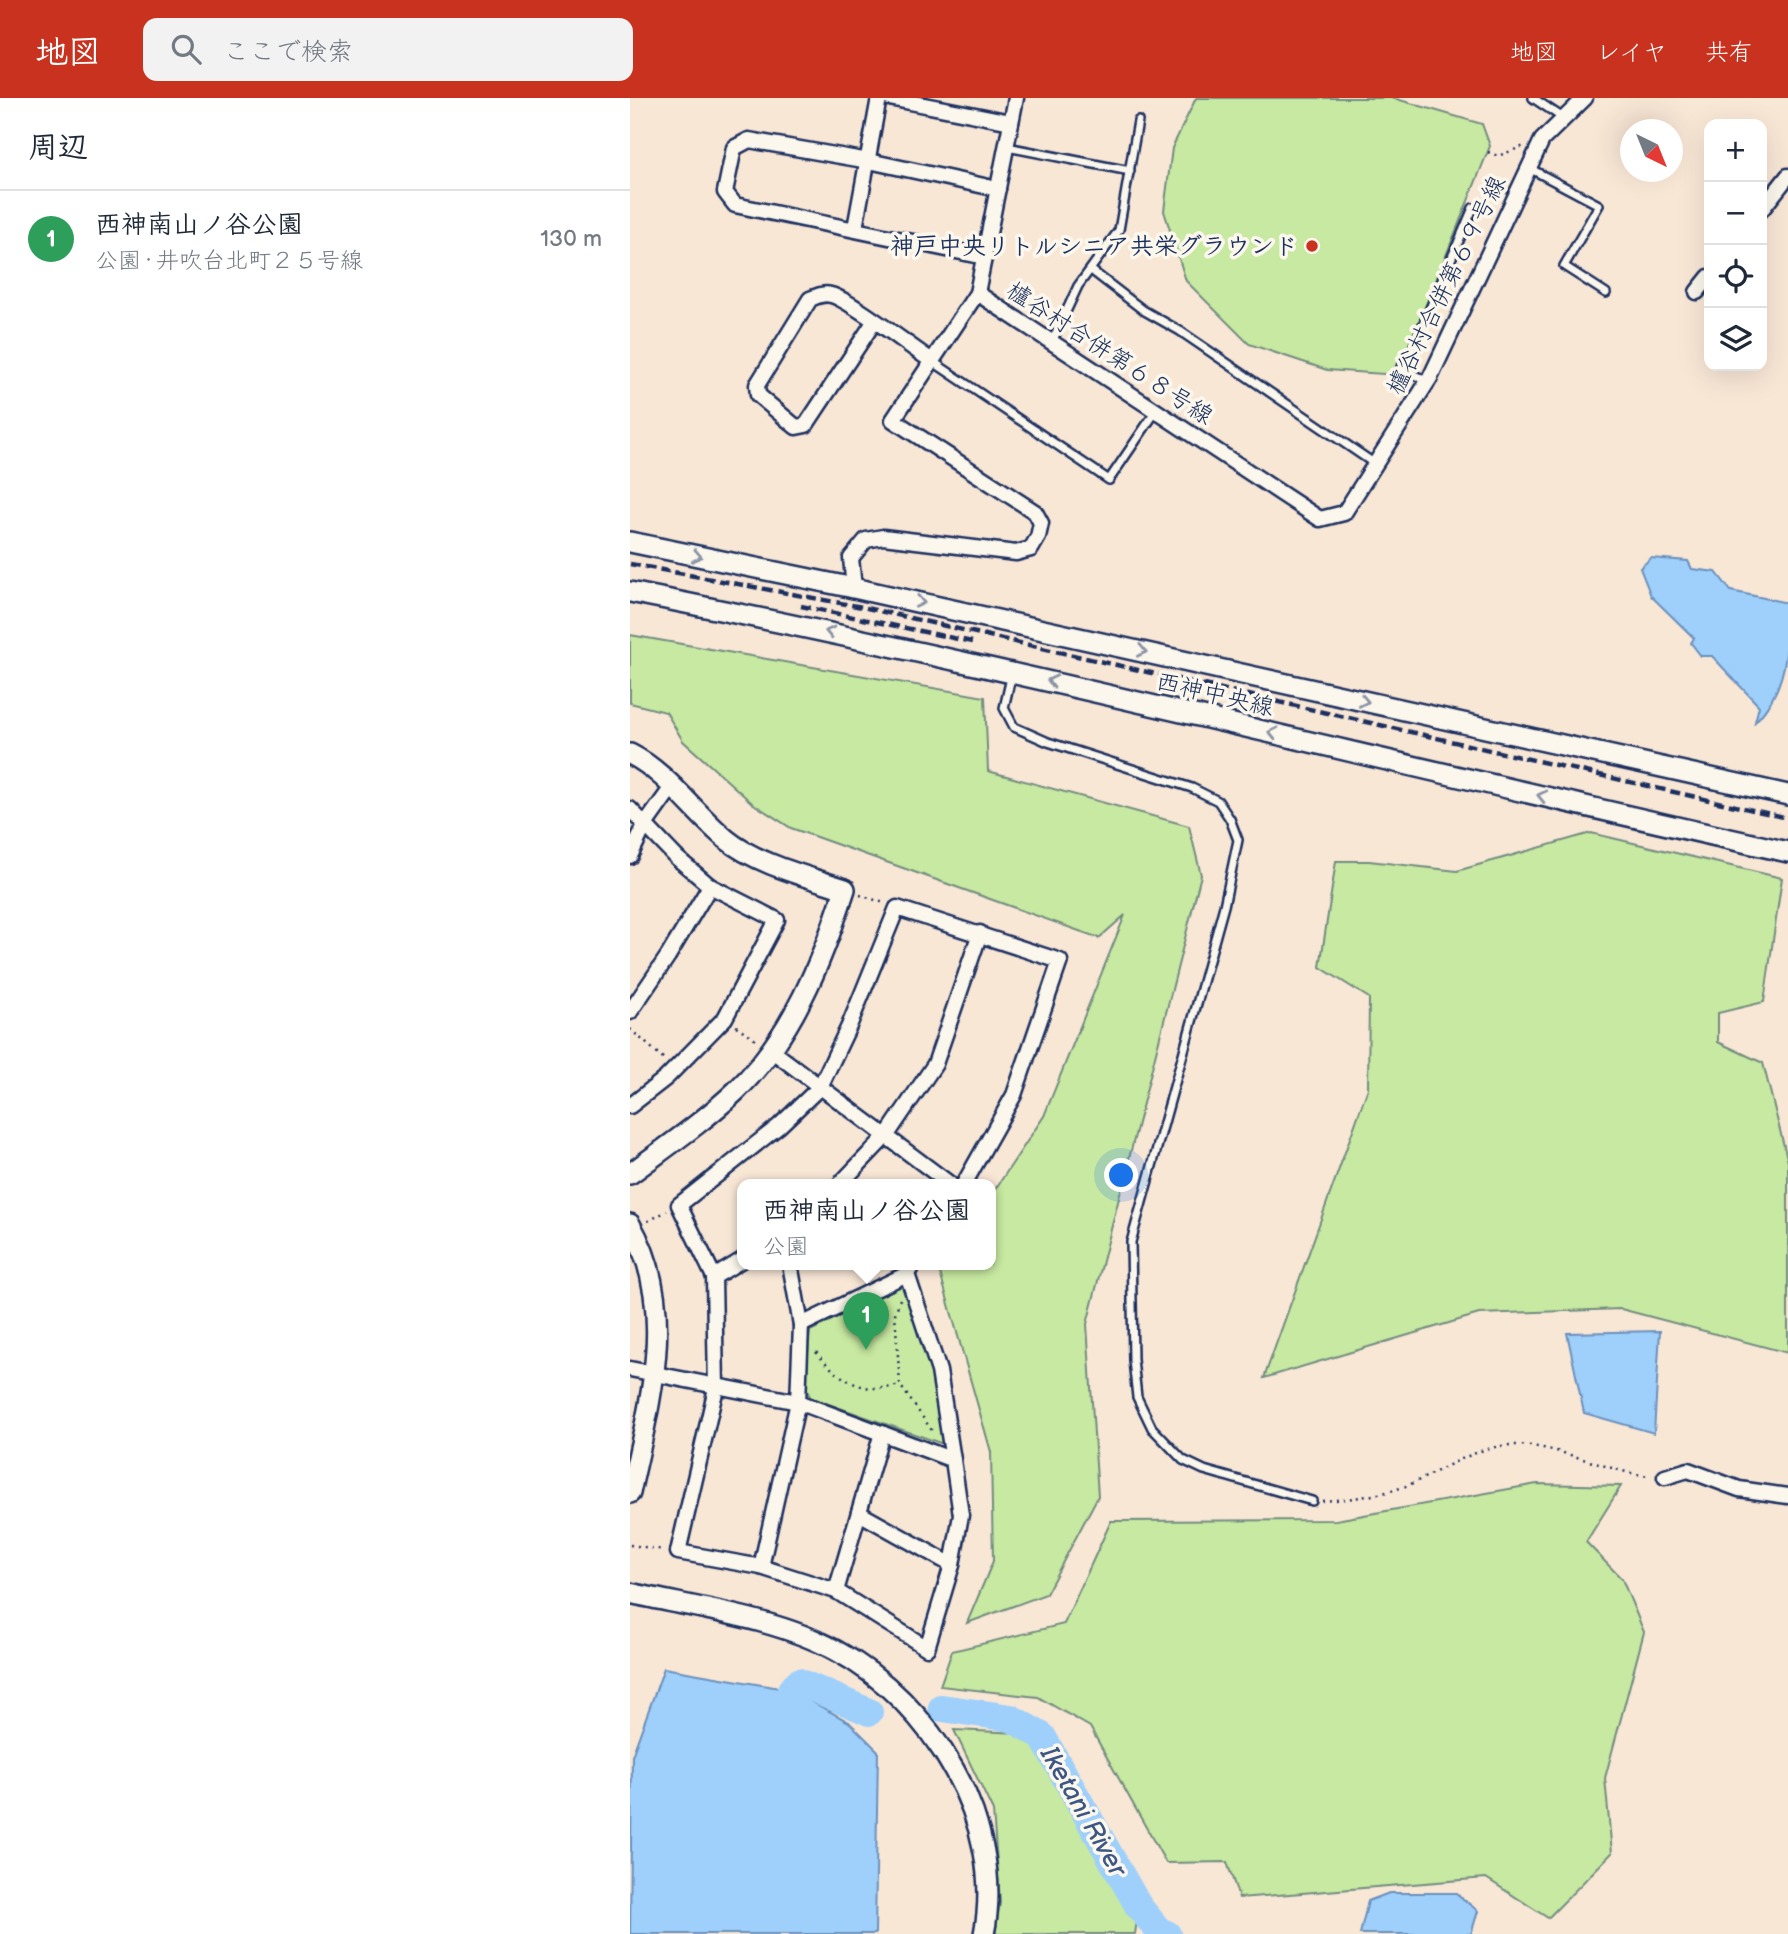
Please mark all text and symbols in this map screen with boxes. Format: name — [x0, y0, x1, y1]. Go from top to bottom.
search box — [143, 18, 633, 81]
icon: search — [167, 30, 205, 68]
text: 地図 — [35, 33, 101, 73]
text: ここで検索 — [223, 37, 353, 68]
text: 地図 — [1510, 38, 1558, 67]
text: レイヤ — [1596, 38, 1667, 67]
text: 共有 — [1705, 38, 1753, 67]
north arrow — [1620, 119, 1683, 182]
map controls — [1704, 119, 1767, 371]
button: + — [1704, 119, 1767, 182]
text: 周辺 — [28, 130, 88, 166]
street label: 櫨谷村合併第６９号線 — [1381, 171, 1512, 399]
button: − — [1704, 182, 1767, 245]
text: 西神南山ノ谷公園 — [95, 210, 303, 241]
text: 1 — [46, 225, 56, 253]
text: 130 m — [540, 225, 602, 253]
place label: 神戸中央リトルシニア共栄グラウンド — [890, 232, 1298, 261]
marker: 神戸中央リトルシニア共栄グラウンド — [1304, 238, 1320, 254]
button: locate — [1704, 245, 1767, 308]
text: 公園 · 井吹台北町２５号線 — [95, 247, 363, 275]
street label: 櫨谷村合併第６８号線 — [1001, 276, 1218, 431]
button: layers — [1704, 308, 1767, 371]
one-way arrow — [691, 547, 703, 562]
one-way arrow — [913, 594, 925, 609]
one-way arrow — [824, 625, 836, 640]
one-way arrow — [1136, 643, 1148, 658]
street label: 西神中央線 — [1153, 667, 1277, 722]
one-way arrow — [1046, 675, 1058, 690]
one-way arrow — [1358, 692, 1370, 707]
one-way arrow — [1267, 727, 1279, 741]
one-way arrow — [1536, 790, 1548, 804]
your location — [1104, 1158, 1138, 1192]
popup — [737, 1179, 996, 1270]
text: 西神南山ノ谷公園 — [762, 1196, 971, 1227]
text: 公園 — [762, 1233, 808, 1261]
pin: 1 — [843, 1292, 889, 1350]
water label: Iketani River — [1032, 1740, 1133, 1884]

